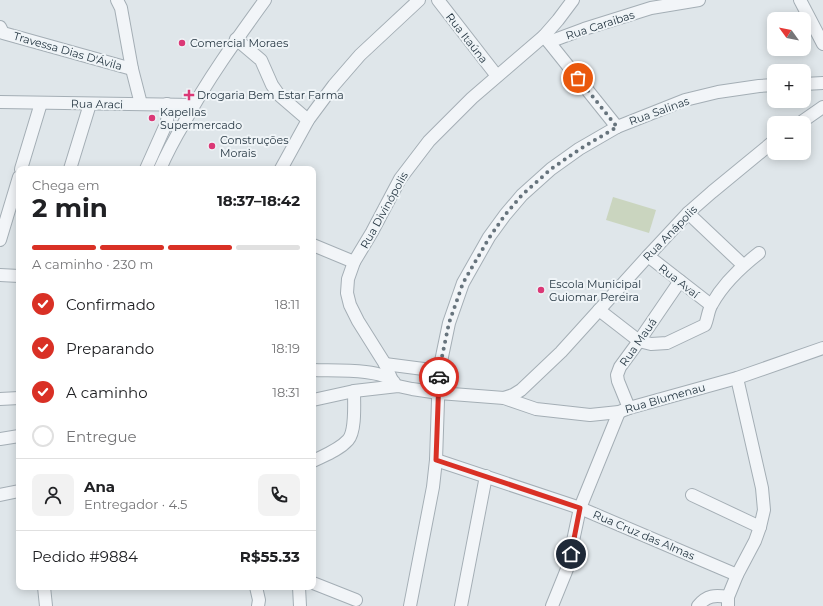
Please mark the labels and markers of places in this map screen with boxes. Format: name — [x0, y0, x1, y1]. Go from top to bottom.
place label: Comercial Moraes — [190, 36, 289, 50]
marker: Comercial Moraes — [177, 38, 187, 48]
pin — [561, 61, 595, 95]
place label: Drogaria Bem Estar Farma — [197, 88, 344, 102]
marker: Drogaria Bem Estar Farma — [184, 90, 194, 100]
place label: Kapellas Supermercado — [160, 105, 242, 132]
marker: Kapellas Supermercado — [147, 113, 157, 123]
place label: Construções Morais — [220, 133, 289, 160]
marker: Construções Morais — [207, 141, 217, 151]
place label: Escola Municipal Guiomar Pereira — [549, 277, 641, 304]
marker: Escola Municipal Guiomar Pereira — [536, 285, 546, 295]
pin — [554, 537, 588, 571]

